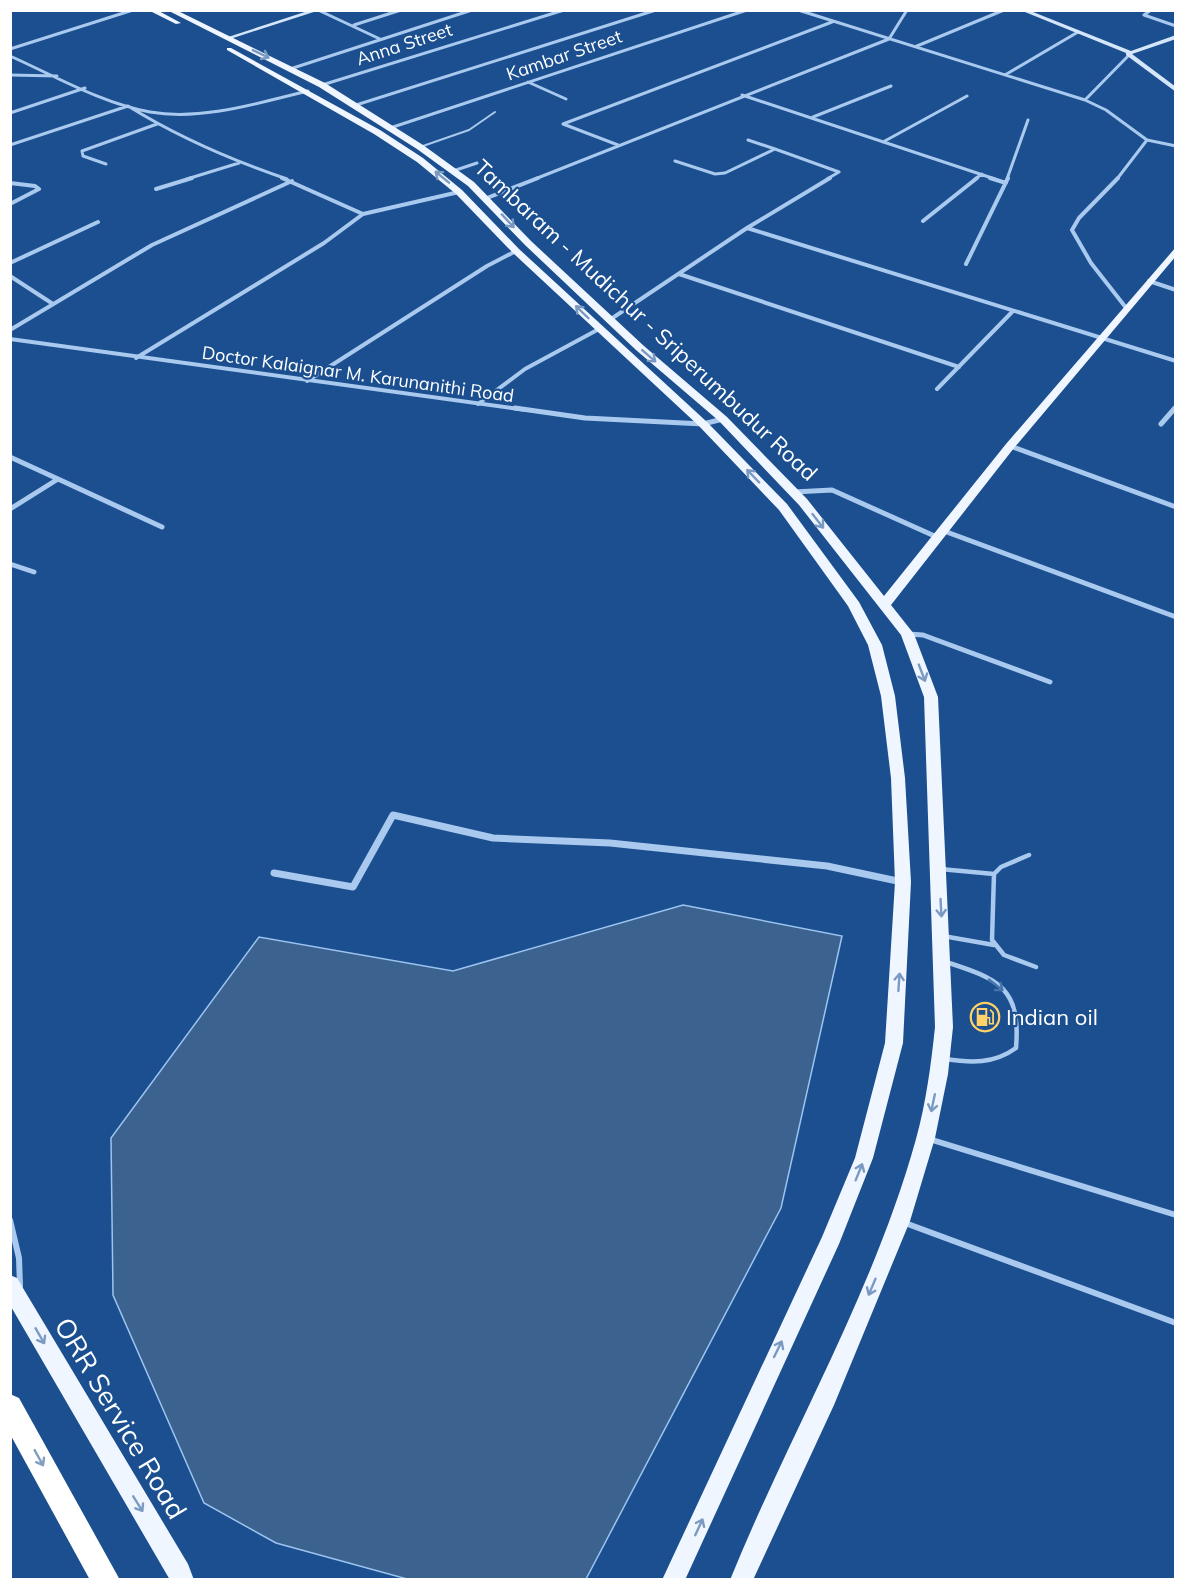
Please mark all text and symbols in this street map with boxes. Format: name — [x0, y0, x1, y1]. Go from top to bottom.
street label: Anna Street — [353, 18, 455, 70]
street label: Kambar Street — [503, 24, 625, 86]
one-way arrow — [251, 49, 269, 60]
street label: Tambaram - Mudichur - Sriperumbudur Road — [469, 153, 823, 487]
one-way arrow — [434, 171, 450, 184]
one-way arrow — [501, 213, 515, 228]
one-way arrow — [575, 306, 590, 320]
street label: Doctor Kalaignar M. Karunanithi Road — [200, 341, 516, 407]
one-way arrow — [641, 349, 657, 362]
one-way arrow — [746, 469, 761, 484]
one-way arrow — [812, 512, 825, 528]
one-way arrow — [917, 664, 928, 682]
one-way arrow — [936, 898, 947, 918]
one-way arrow — [893, 972, 904, 992]
one-way arrow — [988, 978, 1004, 991]
fuel station icon: Indian oil — [969, 1001, 1001, 1033]
place label: Indian oil — [1006, 1003, 1098, 1031]
one-way arrow — [927, 1092, 938, 1112]
one-way arrow — [854, 1163, 865, 1181]
one-way arrow — [866, 1277, 877, 1296]
street label: ORR Service Road — [47, 1311, 195, 1525]
one-way arrow — [34, 1327, 46, 1344]
one-way arrow — [773, 1340, 785, 1358]
one-way arrow — [33, 1449, 45, 1466]
one-way arrow — [133, 1495, 145, 1512]
one-way arrow — [694, 1519, 705, 1537]

